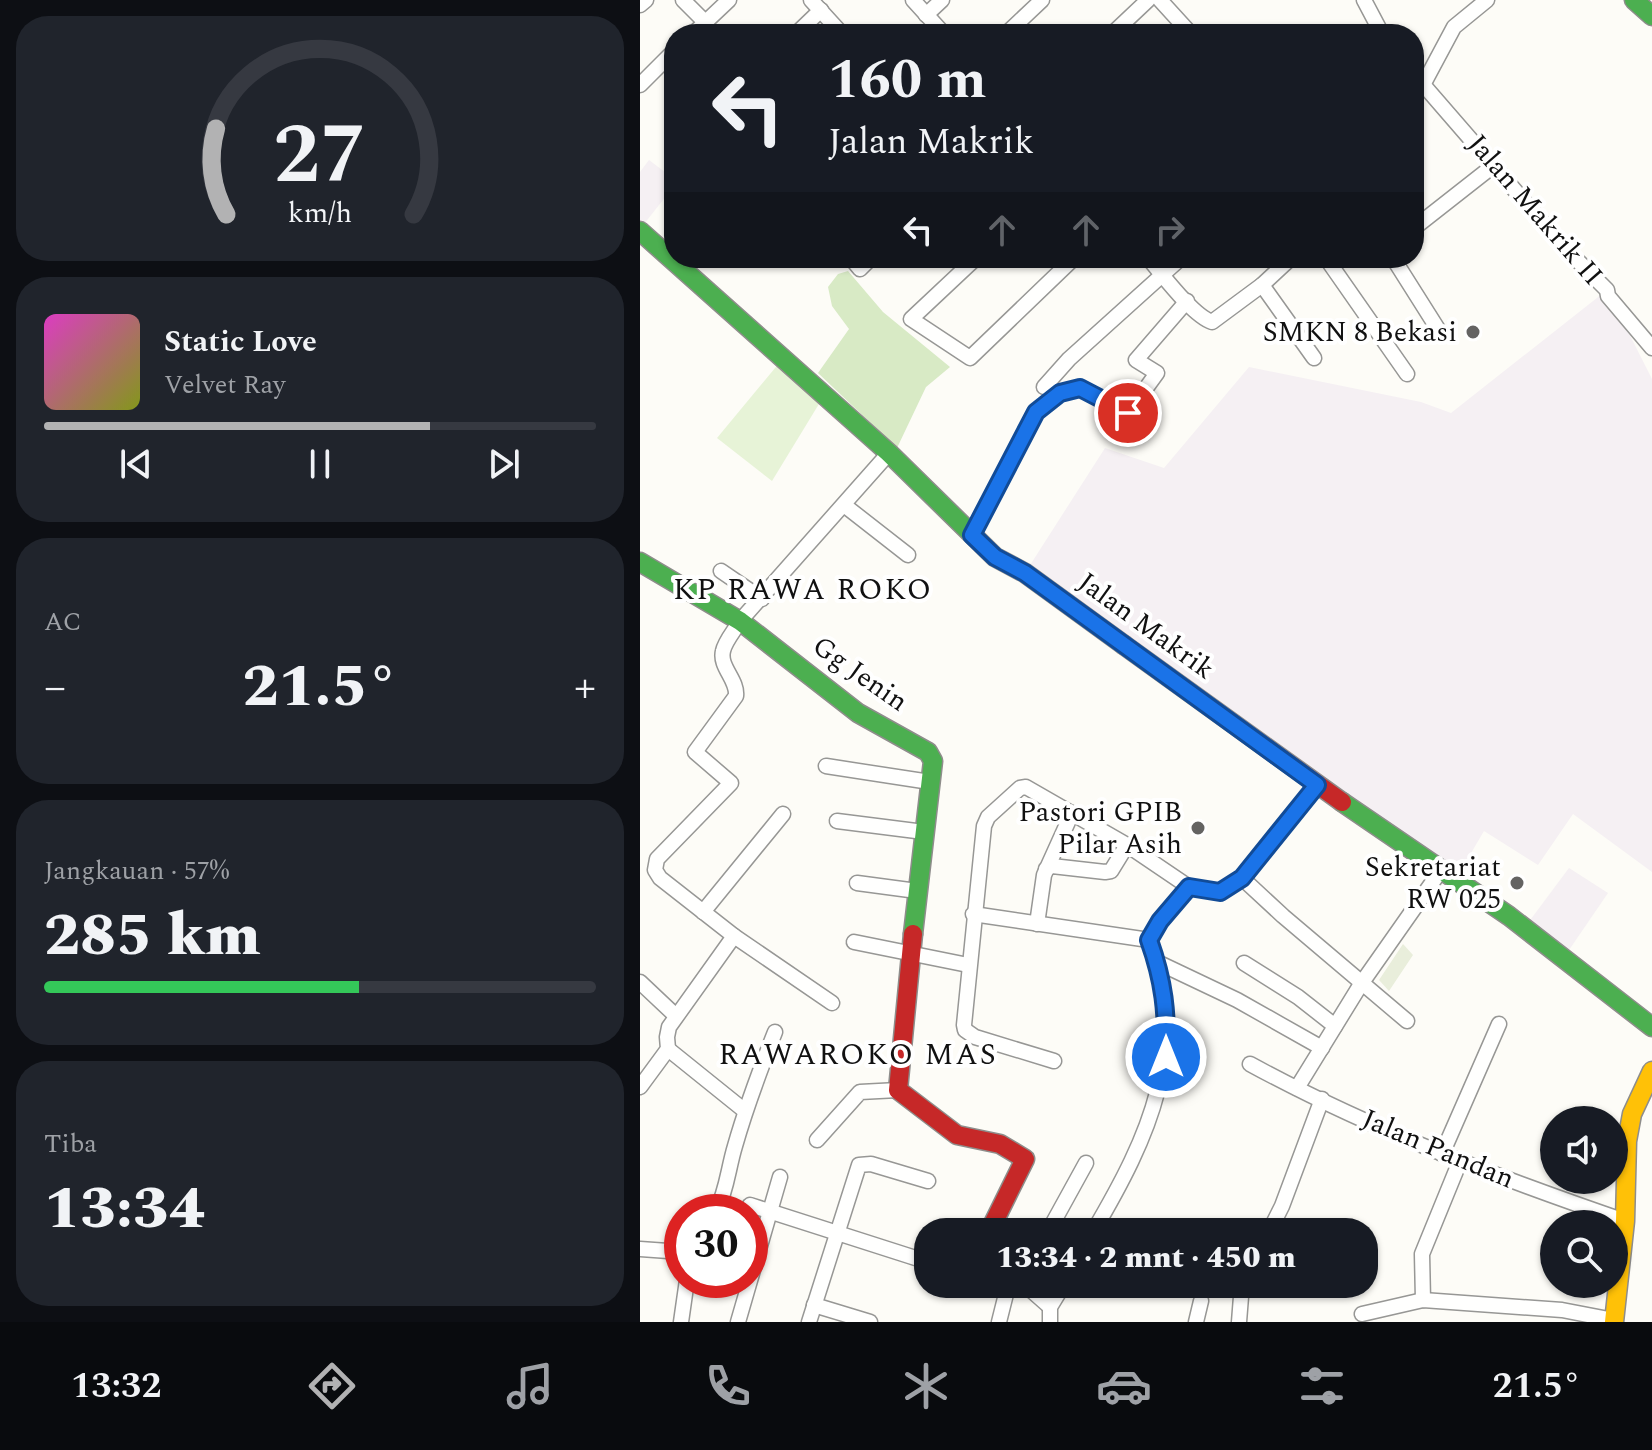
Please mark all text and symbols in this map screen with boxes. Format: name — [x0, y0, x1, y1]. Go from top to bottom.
text: 160 m — [828, 38, 987, 123]
icon: left — [696, 56, 800, 160]
text: 27 — [273, 92, 367, 219]
text: Jalan Makrik — [828, 115, 1034, 170]
street label: Jalan Makrik II — [1457, 124, 1613, 296]
text: km/h — [288, 192, 352, 235]
icon: left — [896, 208, 940, 252]
icon: ahead — [980, 208, 1024, 252]
icon: ahead — [1064, 208, 1108, 252]
icon: right — [1148, 208, 1192, 252]
place label: SMKN 8 Bekasi — [1263, 311, 1457, 354]
text: Static Love — [164, 319, 317, 365]
marker: SMKN 8 Bekasi — [1464, 323, 1482, 341]
text: Velvet Ray — [164, 365, 285, 405]
pin — [1094, 379, 1162, 447]
icon: arrive — [1106, 391, 1150, 435]
icon: previous — [114, 442, 158, 486]
icon: pause — [298, 442, 342, 486]
icon: next — [482, 442, 526, 486]
street label: Jalan Makrik — [1068, 561, 1224, 691]
district label: KP RAWA ROKO — [673, 567, 933, 613]
text: AC — [44, 602, 82, 642]
street label: Gg Jenin — [803, 625, 917, 723]
text: 21.5° — [243, 641, 397, 733]
text: − — [44, 654, 66, 721]
text: + — [574, 654, 596, 721]
place label: Pastori GPIB Pilar Asih — [1019, 791, 1182, 866]
marker: Pastori GPIB Pilar Asih — [1189, 819, 1207, 837]
place label: Sekretariat RW 025 — [1365, 846, 1501, 921]
text: Jangkauan · 57% — [44, 851, 229, 891]
marker: Sekretariat RW 025 — [1508, 874, 1526, 892]
text: 285 km — [44, 890, 261, 982]
position arrow — [1124, 1015, 1208, 1099]
district label: RAWAROKO MAS — [718, 1032, 998, 1078]
street label: Jalan Pandan — [1355, 1098, 1521, 1200]
map controls — [1540, 1106, 1628, 1298]
button: sound — [1540, 1106, 1628, 1194]
text: Tiba — [44, 1124, 97, 1164]
text: 13:34 — [44, 1163, 205, 1255]
speed limit sign: 30 — [664, 1194, 768, 1298]
button: search — [1540, 1210, 1628, 1298]
text: 13:34 · 2 mnt · 450 m — [996, 1235, 1296, 1281]
icon: directions — [304, 1358, 360, 1414]
icon: music — [502, 1358, 558, 1414]
icon: phone — [700, 1358, 756, 1414]
icon: climate — [898, 1358, 954, 1414]
icon: car — [1096, 1358, 1152, 1414]
icon: filters — [1294, 1358, 1350, 1414]
text: 13:32 — [71, 1359, 162, 1414]
text: 21.5° — [1493, 1359, 1581, 1414]

